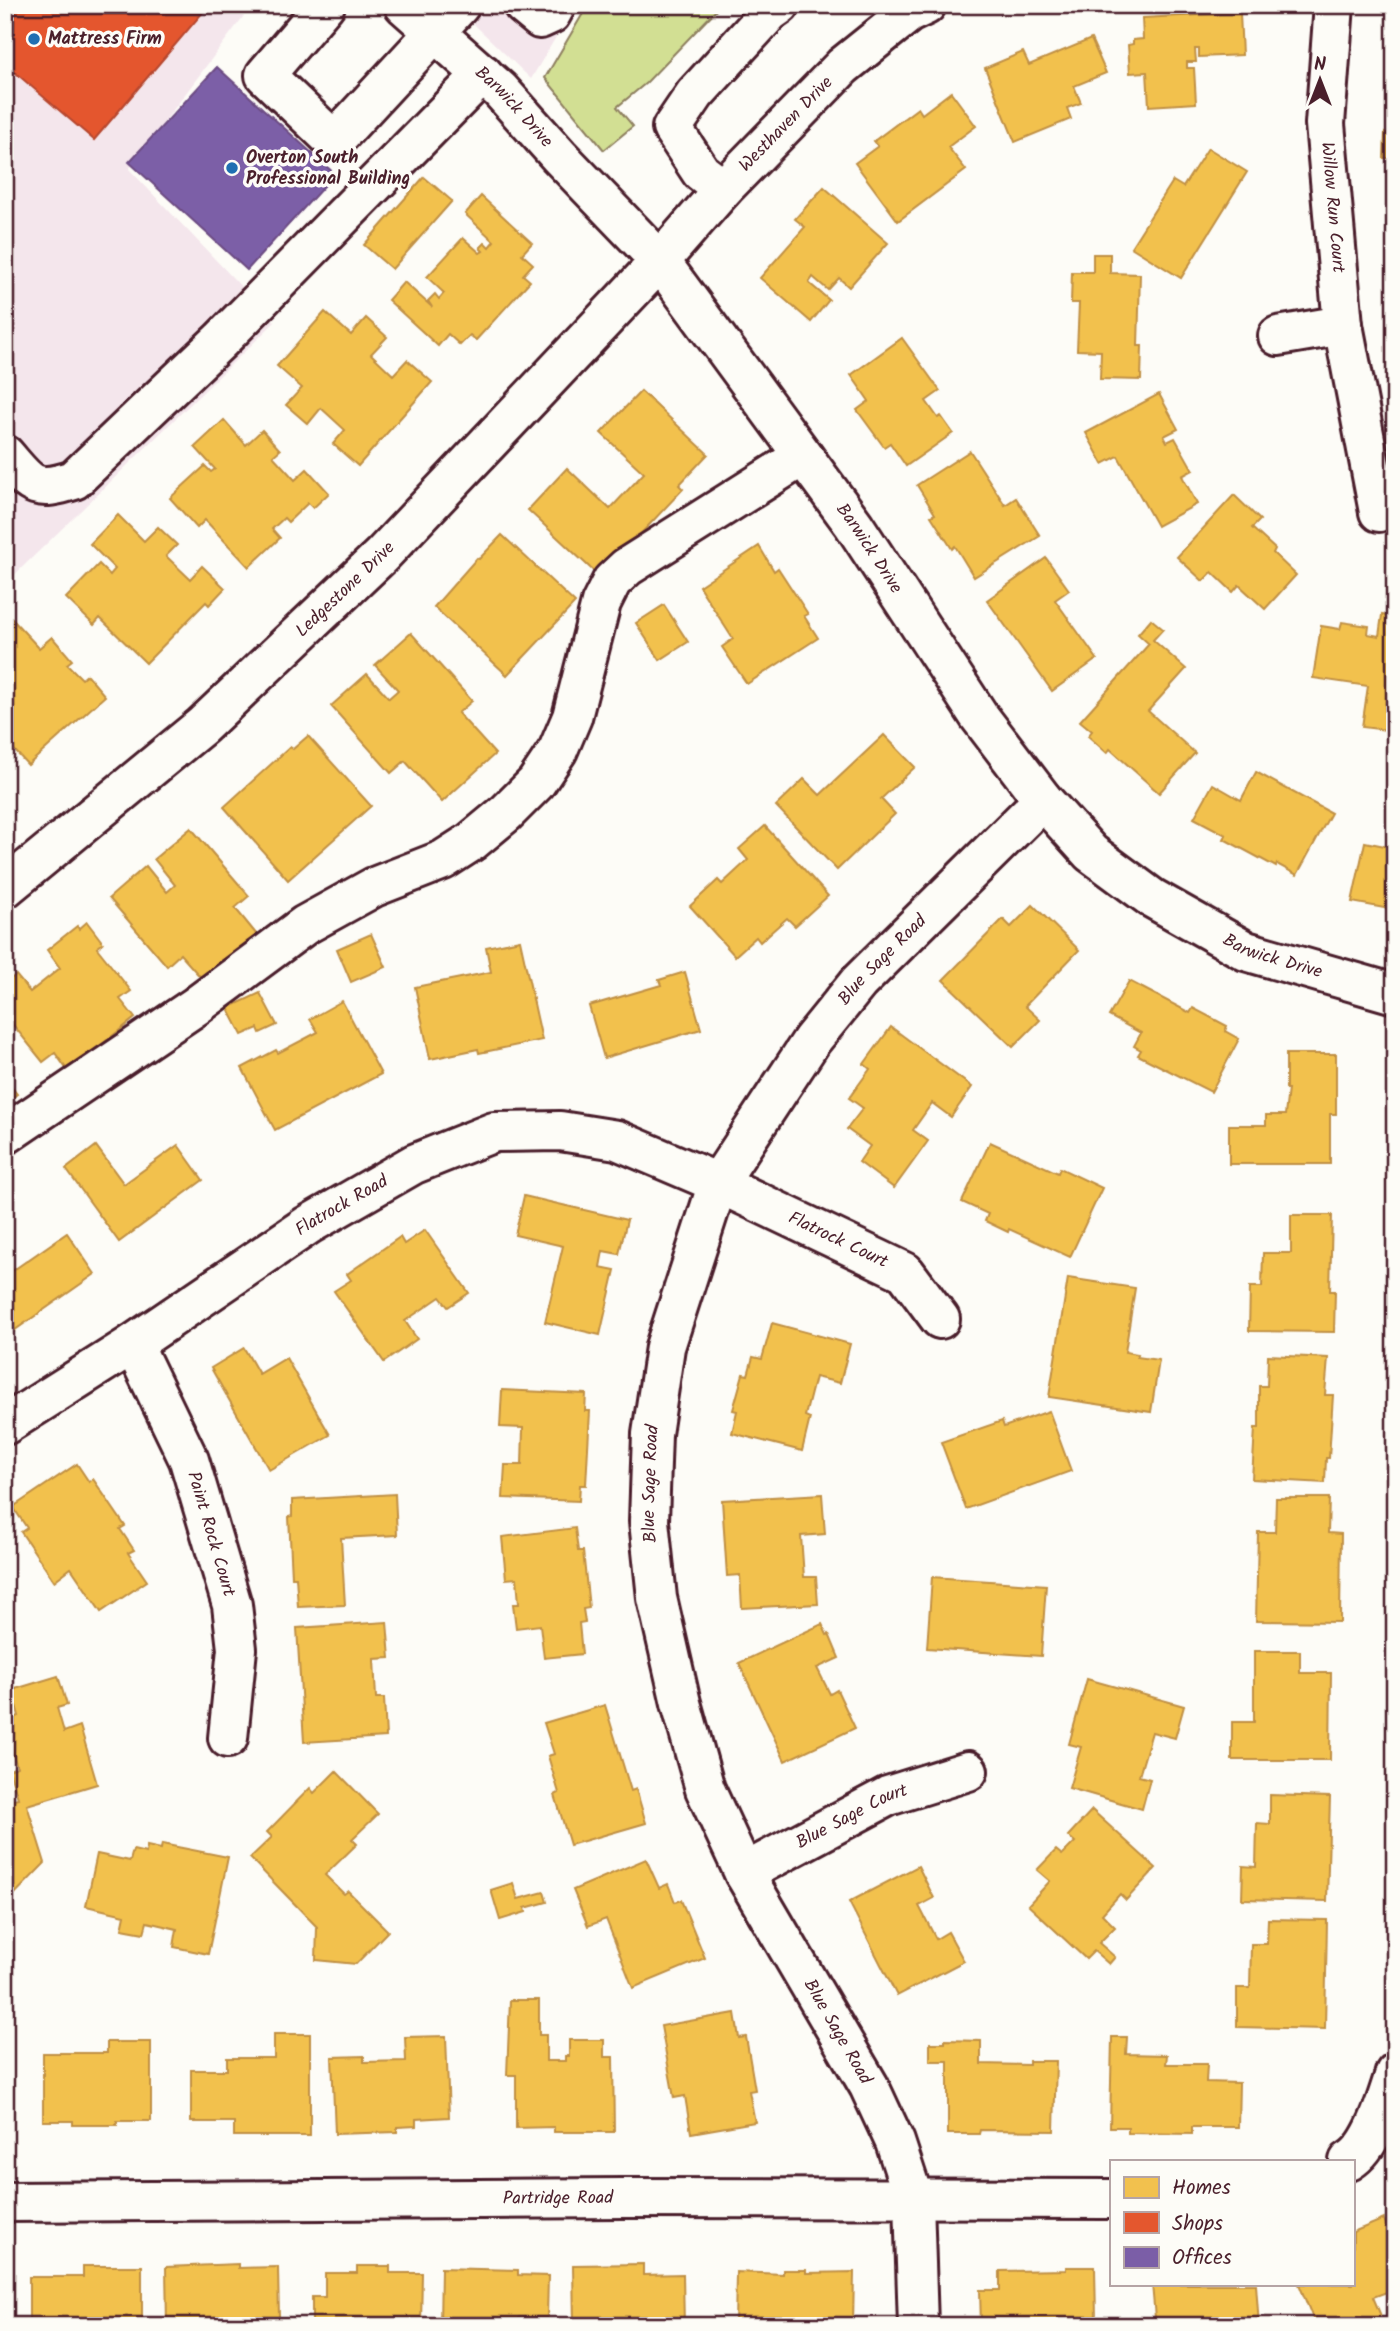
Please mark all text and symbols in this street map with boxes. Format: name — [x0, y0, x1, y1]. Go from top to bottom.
place label: Mattress Firm — [48, 25, 162, 54]
marker: Mattress Firm — [26, 31, 42, 47]
north arrow — [1284, 46, 1354, 116]
text: N — [1314, 50, 1326, 80]
street label: Barwick Drive — [468, 59, 560, 155]
street label: Westhaven Drive — [732, 69, 840, 179]
street label: Willow Run Court — [1312, 141, 1353, 275]
place label: Overton South Professional Building — [246, 144, 410, 194]
marker: Overton South Professional Building — [224, 160, 240, 176]
street label: Barwick Drive — [828, 497, 910, 600]
street label: Ledgestone Drive — [289, 535, 402, 645]
street label: Blue Sage Road — [831, 907, 935, 1012]
street label: Barwick Drive — [1217, 926, 1326, 987]
street label: Flatrock Road — [289, 1167, 395, 1244]
street label: Flatrock Court — [783, 1204, 894, 1277]
street label: Blue Sage Road — [634, 1422, 668, 1544]
street label: Paint Rock Court — [179, 1468, 244, 1601]
street label: Blue Sage Court — [791, 1776, 912, 1857]
street label: Blue Sage Road — [795, 1974, 880, 2091]
legend — [1110, 2160, 1354, 2286]
text: Homes — [1172, 2172, 1231, 2205]
street label: Partridge Road — [503, 2184, 614, 2213]
text: Shops — [1172, 2208, 1223, 2241]
text: Offices — [1172, 2242, 1232, 2275]

